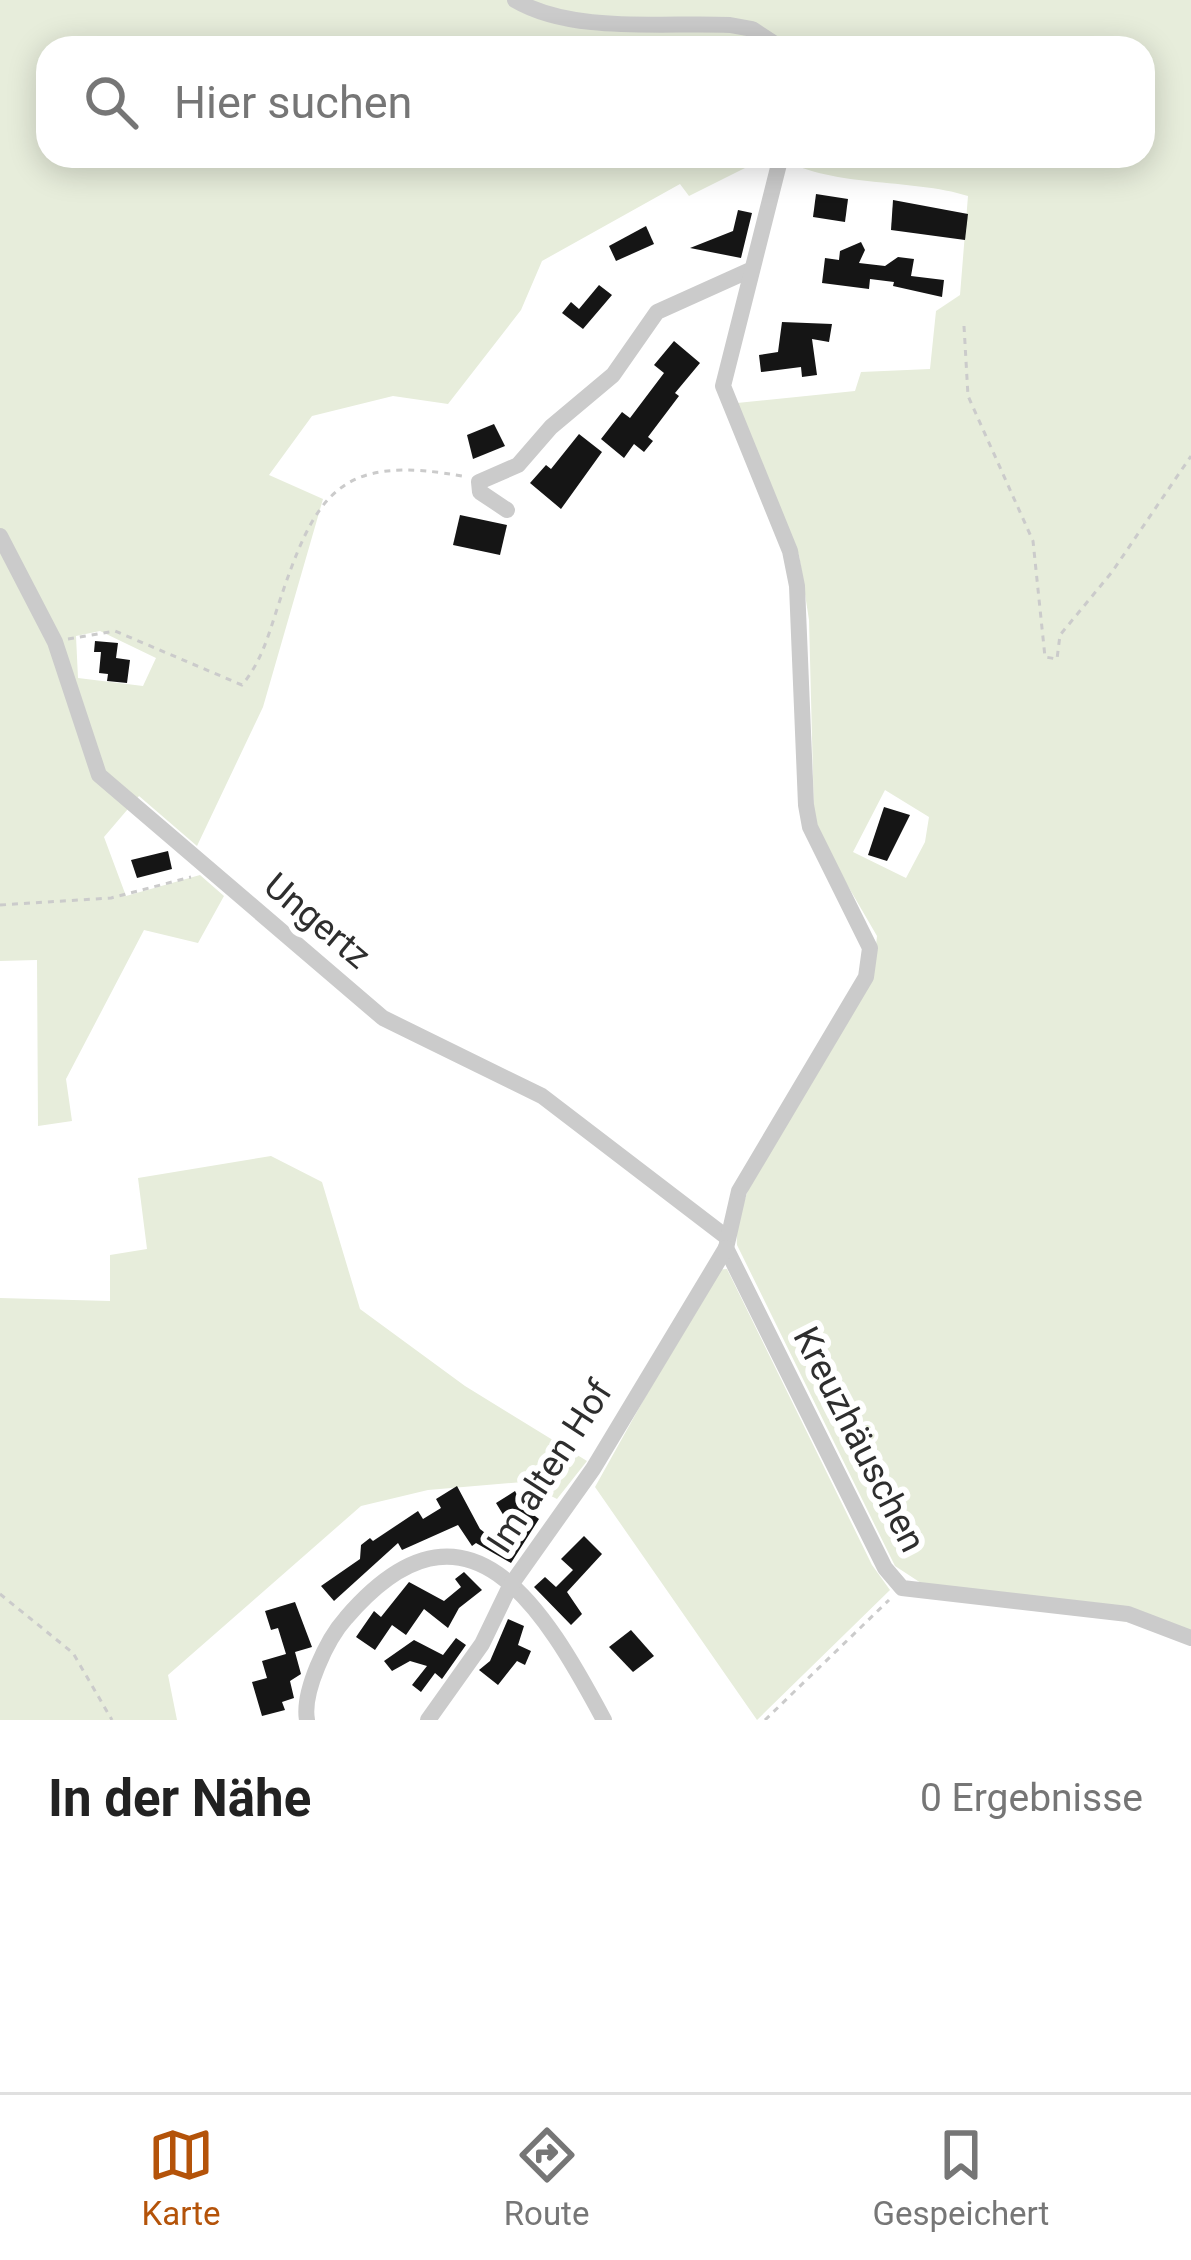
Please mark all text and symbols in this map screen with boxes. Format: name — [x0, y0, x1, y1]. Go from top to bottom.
search box — [36, 36, 1155, 168]
icon: search — [78, 69, 144, 135]
text: Hier suchen — [174, 76, 412, 129]
street label: Ungertz — [256, 864, 379, 977]
street label: Kreuzhäuschen — [784, 1320, 934, 1559]
street label: Im alten Hof — [479, 1372, 621, 1561]
text: In der Nähe — [48, 1769, 311, 1828]
text: 0 Ergebnisse — [920, 1775, 1143, 1821]
tab: Karte — [142, 2122, 221, 2233]
tab: Route — [504, 2122, 589, 2233]
tab: Gespeichert — [873, 2122, 1049, 2233]

